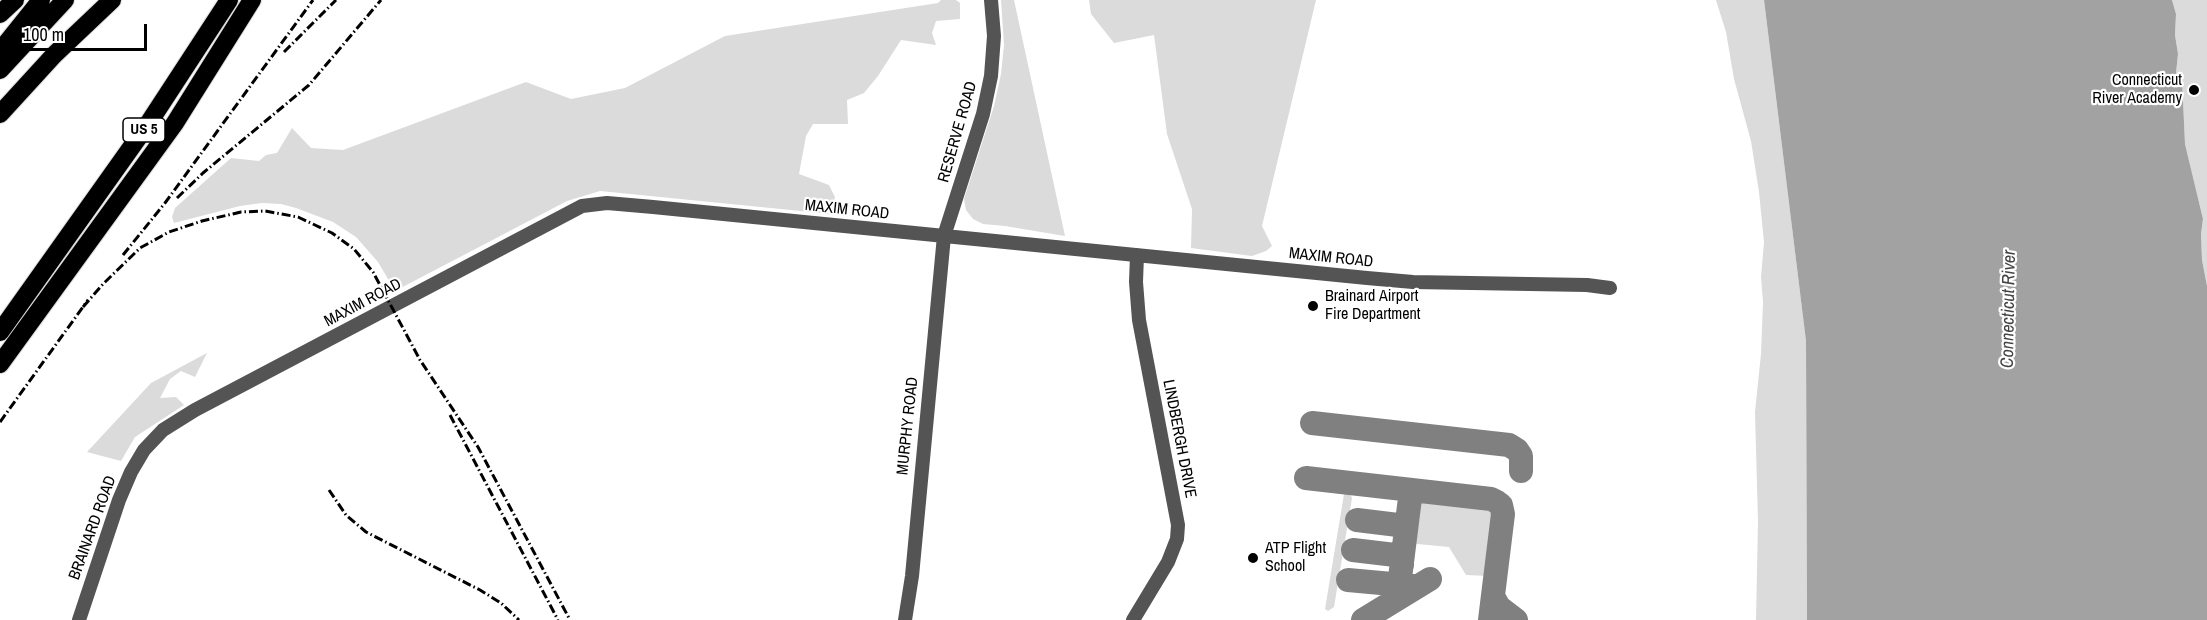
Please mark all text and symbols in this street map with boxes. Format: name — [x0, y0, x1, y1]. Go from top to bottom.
scale bar — [15, 12, 150, 50]
text: 100 m — [23, 22, 64, 47]
place label: Connecticut River Academy — [2092, 71, 2182, 109]
street label: RESERVE ROAD — [934, 79, 982, 185]
marker: Connecticut River Academy — [2187, 83, 2201, 97]
road number: US 5 — [123, 118, 165, 142]
street label: MAXIM ROAD — [804, 196, 890, 224]
street label: MAXIM ROAD — [1288, 244, 1374, 272]
water label: Connecticut River — [1997, 250, 2021, 368]
street label: MAXIM ROAD — [321, 275, 405, 331]
place label: Brainard Airport Fire Department — [1325, 287, 1421, 325]
marker: Brainard Airport Fire Department — [1306, 299, 1320, 313]
street label: MURPHY ROAD — [893, 376, 923, 476]
street label: LINDBERGH DRIVE — [1158, 378, 1200, 500]
street label: BRAINARD ROAD — [65, 473, 121, 583]
place label: ATP Flight School — [1265, 539, 1326, 577]
marker: ATP Flight School — [1246, 551, 1260, 565]

